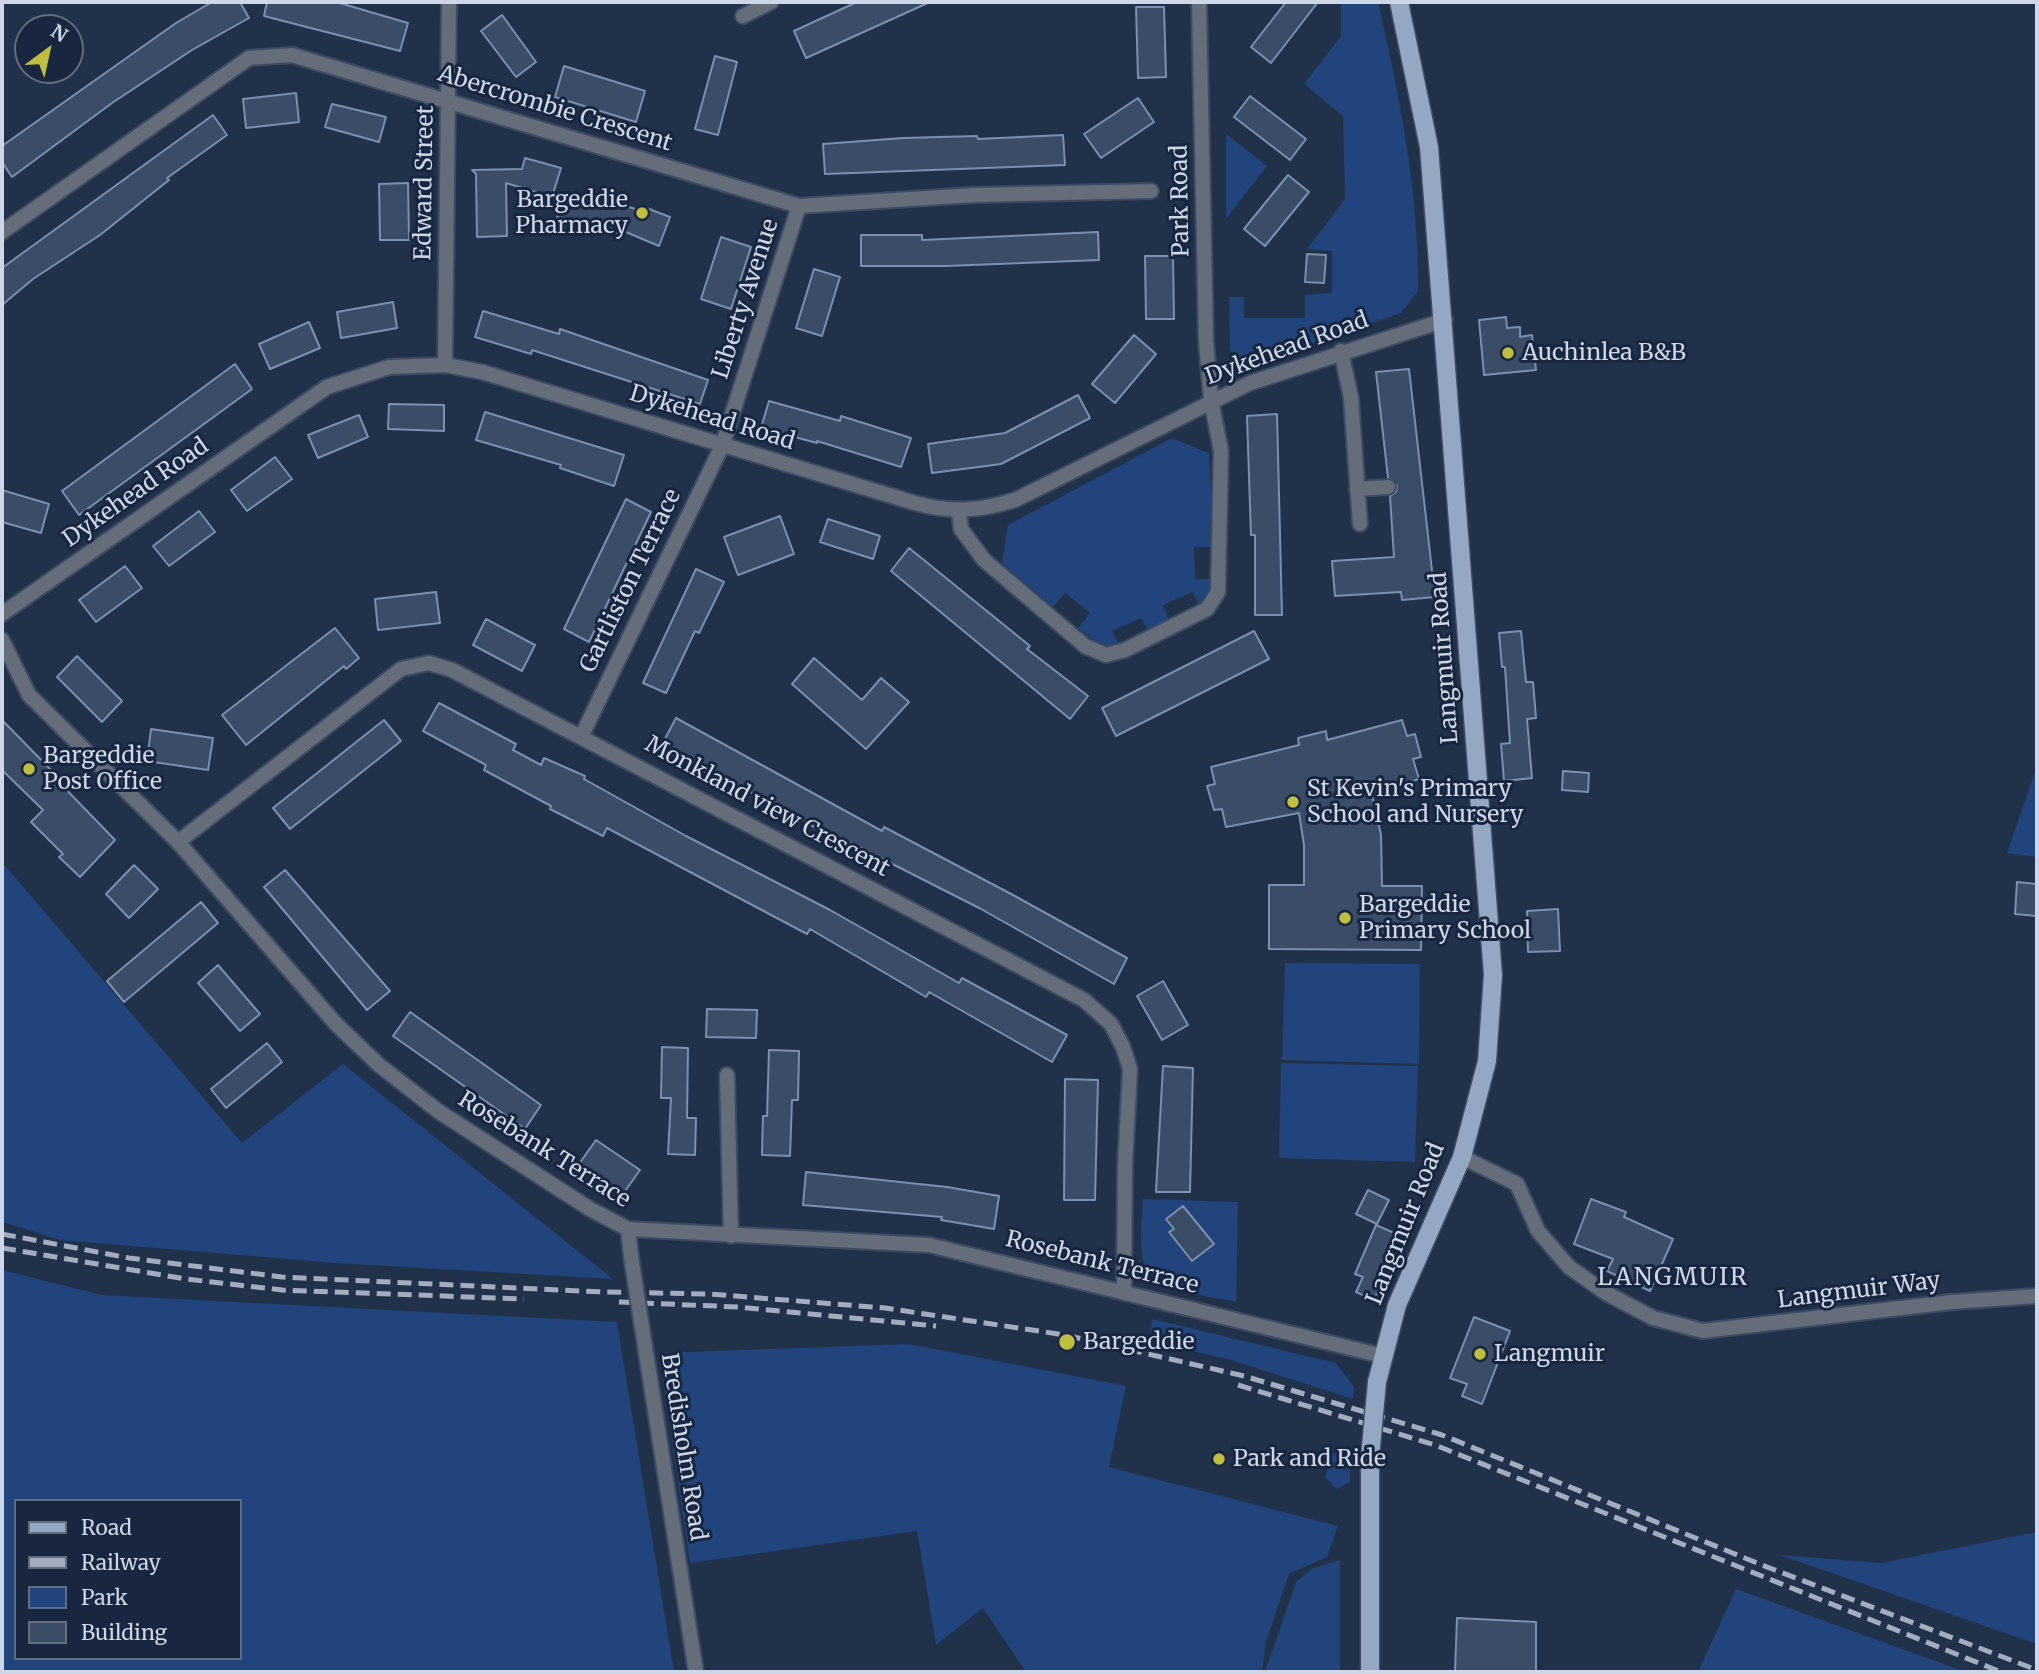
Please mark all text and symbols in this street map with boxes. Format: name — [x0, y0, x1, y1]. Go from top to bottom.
north arrow — [14, 14, 84, 84]
text: N — [47, 19, 72, 47]
street label: Abercrombie Crescent — [435, 60, 675, 158]
street label: Edward Street — [410, 105, 440, 261]
street label: Park Road — [1166, 145, 1196, 257]
place label: Bargeddie Pharmacy — [515, 186, 628, 240]
marker: Bargeddie Pharmacy — [634, 205, 650, 221]
street label: Liberty Avenue — [707, 215, 785, 383]
street label: Dykehead Road — [1202, 307, 1372, 391]
place label: Auchinlea B&B — [1522, 339, 1686, 367]
marker: Auchinlea B&B — [1500, 345, 1516, 361]
street label: Dykehead Road — [626, 380, 798, 456]
street label: Dykehead Road — [58, 433, 214, 553]
street label: Gartliston Terrace — [575, 485, 687, 677]
street label: Langmuir Road — [1425, 571, 1465, 745]
street label: Monkland view Crescent — [640, 731, 894, 883]
place label: Bargeddie Post Office — [43, 742, 162, 796]
marker: Bargeddie Post Office — [21, 761, 37, 777]
place label: St Kevin's Primary School and Nursery — [1307, 775, 1523, 829]
marker: St Kevin's Primary School and Nursery — [1285, 794, 1301, 810]
place label: Bargeddie Primary School — [1359, 891, 1531, 945]
marker: Bargeddie Primary School — [1337, 910, 1353, 926]
street label: Rosebank Terrace — [453, 1086, 635, 1214]
street label: Langmuir Road — [1361, 1139, 1451, 1309]
street label: Rosebank Terrace — [1003, 1226, 1201, 1300]
district label: LANGMUIR — [1598, 1264, 1748, 1292]
street label: Langmuir Way — [1776, 1267, 1942, 1315]
place label: Bargeddie — [1083, 1328, 1195, 1356]
marker: Bargeddie — [1057, 1332, 1077, 1352]
place label: Langmuir — [1494, 1340, 1605, 1368]
marker: Langmuir — [1472, 1346, 1488, 1362]
street label: Bredisholm Road — [655, 1351, 711, 1543]
place label: Park and Ride — [1233, 1445, 1386, 1473]
marker: Park and Ride — [1211, 1451, 1227, 1467]
legend — [14, 1499, 242, 1660]
text: Road — [81, 1514, 132, 1541]
text: Railway — [81, 1549, 161, 1576]
text: Park — [81, 1584, 128, 1611]
text: Building — [81, 1619, 167, 1646]

